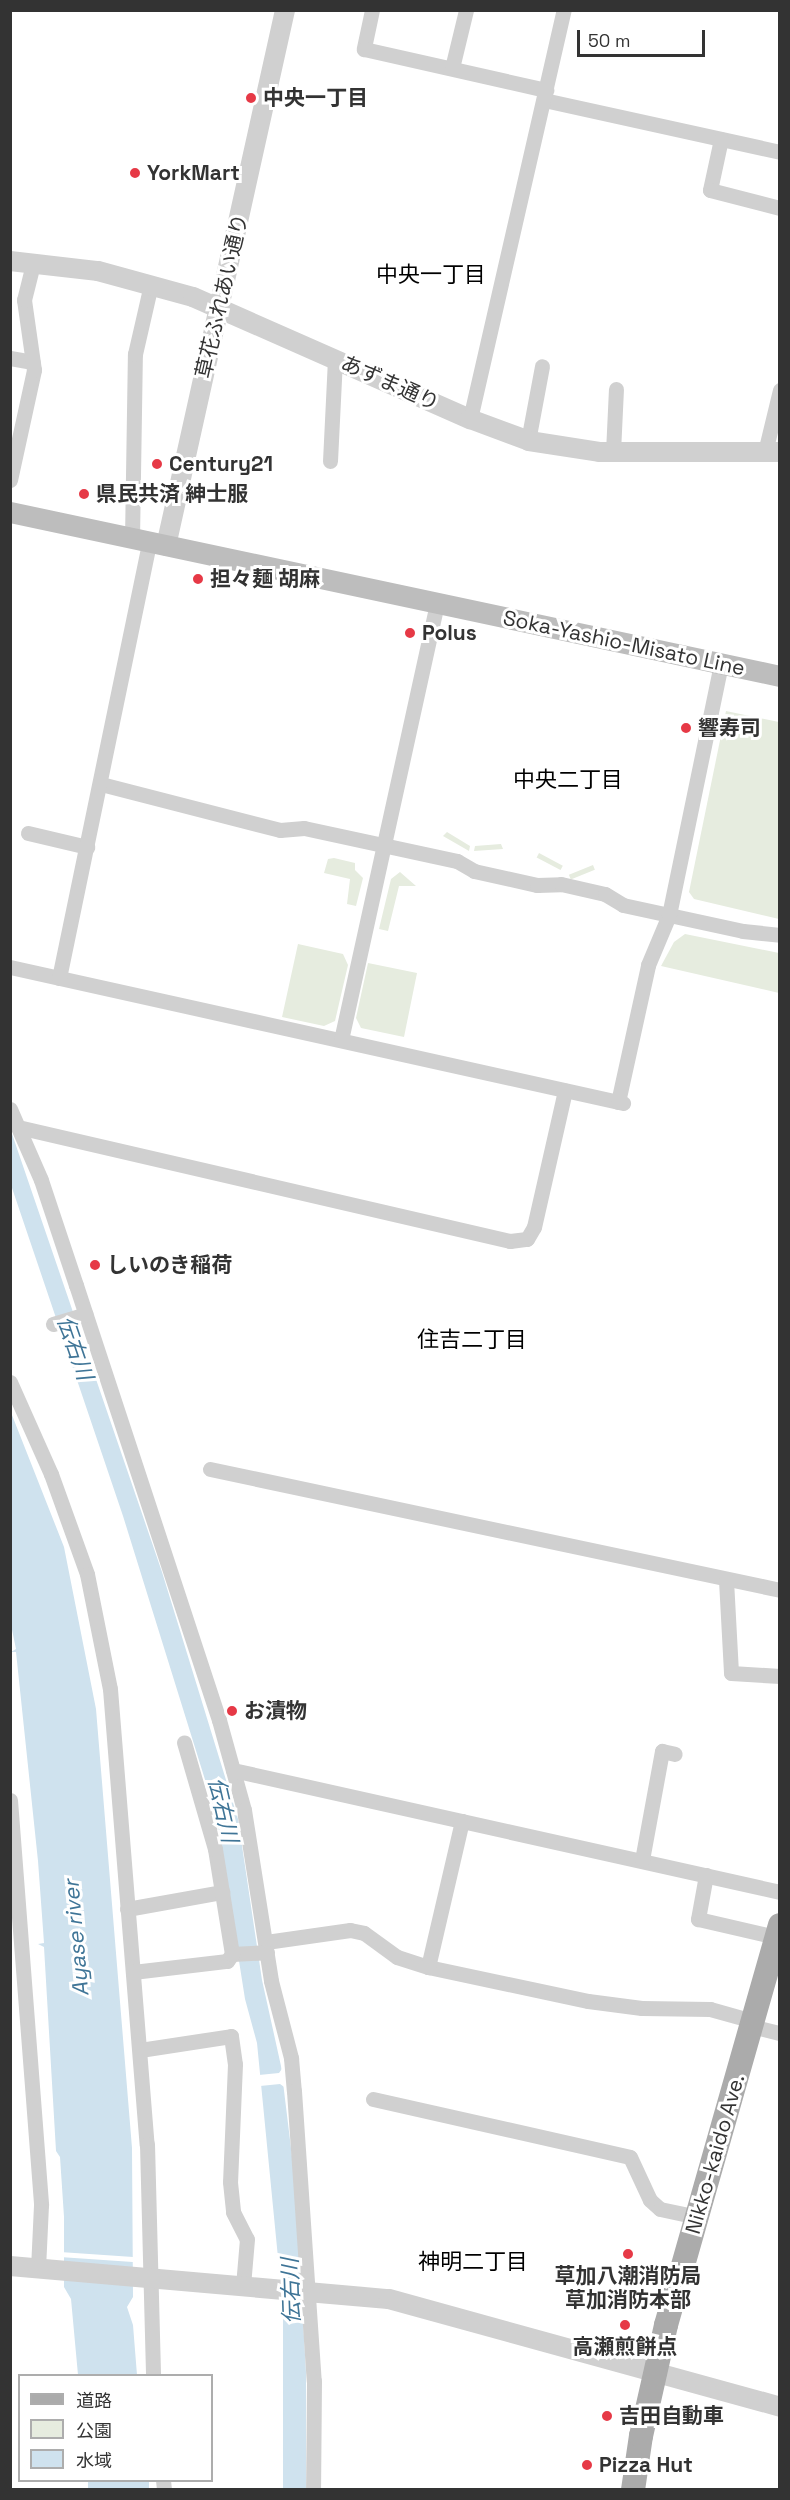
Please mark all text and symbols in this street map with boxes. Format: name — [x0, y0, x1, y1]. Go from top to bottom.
scale bar — [580, 18, 708, 56]
text: 50 m — [588, 29, 630, 52]
place label: 中央一丁目 — [263, 85, 368, 111]
marker: 中央一丁目 — [244, 91, 258, 105]
place label: YorkMart — [147, 160, 240, 186]
marker: YorkMart — [128, 166, 142, 180]
street label: 草花ふれあい通り — [191, 211, 253, 381]
district label: 中央一丁目 — [376, 262, 486, 288]
street label: あずま通り — [337, 350, 443, 416]
place label: Century21 — [169, 451, 273, 477]
marker: Century21 — [150, 457, 164, 471]
place label: 県民共済 紳士服 — [96, 481, 248, 507]
marker: 県民共済 紳士服 — [77, 487, 91, 501]
place label: 担々麺 胡麻 — [210, 566, 320, 592]
marker: 担々麺 胡麻 — [191, 572, 205, 586]
street label: Soka-Yashio-Misato Line — [501, 605, 747, 681]
place label: Polus — [422, 620, 477, 646]
marker: Polus — [403, 626, 417, 640]
place label: 響寿司 — [698, 715, 761, 741]
marker: 響寿司 — [679, 721, 693, 735]
district label: 中央二丁目 — [513, 767, 623, 793]
place label: しいのき稲荷 — [107, 1252, 233, 1278]
marker: しいのき稲荷 — [88, 1258, 102, 1272]
water label: 伝右川 — [52, 1313, 98, 1383]
district label: 住吉二丁目 — [417, 1327, 527, 1353]
place label: お漬物 — [244, 1698, 307, 1724]
marker: お漬物 — [225, 1704, 239, 1718]
water label: 伝右川 — [203, 1775, 243, 1845]
water label: Ayase river — [58, 1879, 94, 1997]
street label: Nikko-kaido Ave. — [680, 2071, 750, 2237]
marker: 草加八潮消防局 草加消防本部 — [621, 2247, 635, 2261]
district label: 神明二丁目 — [418, 2249, 528, 2275]
water label: 伝右川 — [277, 2258, 305, 2324]
place label: 草加八潮消防局 草加消防本部 — [555, 2263, 701, 2313]
marker: 高瀬煎餅点 — [618, 2318, 632, 2332]
place label: 高瀬煎餅点 — [573, 2334, 677, 2360]
legend — [18, 2374, 213, 2482]
text: 道路 — [76, 2389, 112, 2412]
place label: 吉田自動車 — [619, 2403, 724, 2429]
marker: 吉田自動車 — [600, 2409, 614, 2423]
text: 公園 — [76, 2419, 112, 2442]
text: 水域 — [76, 2449, 112, 2472]
place label: Pizza Hut — [599, 2452, 693, 2478]
marker: Pizza Hut — [580, 2458, 594, 2472]

